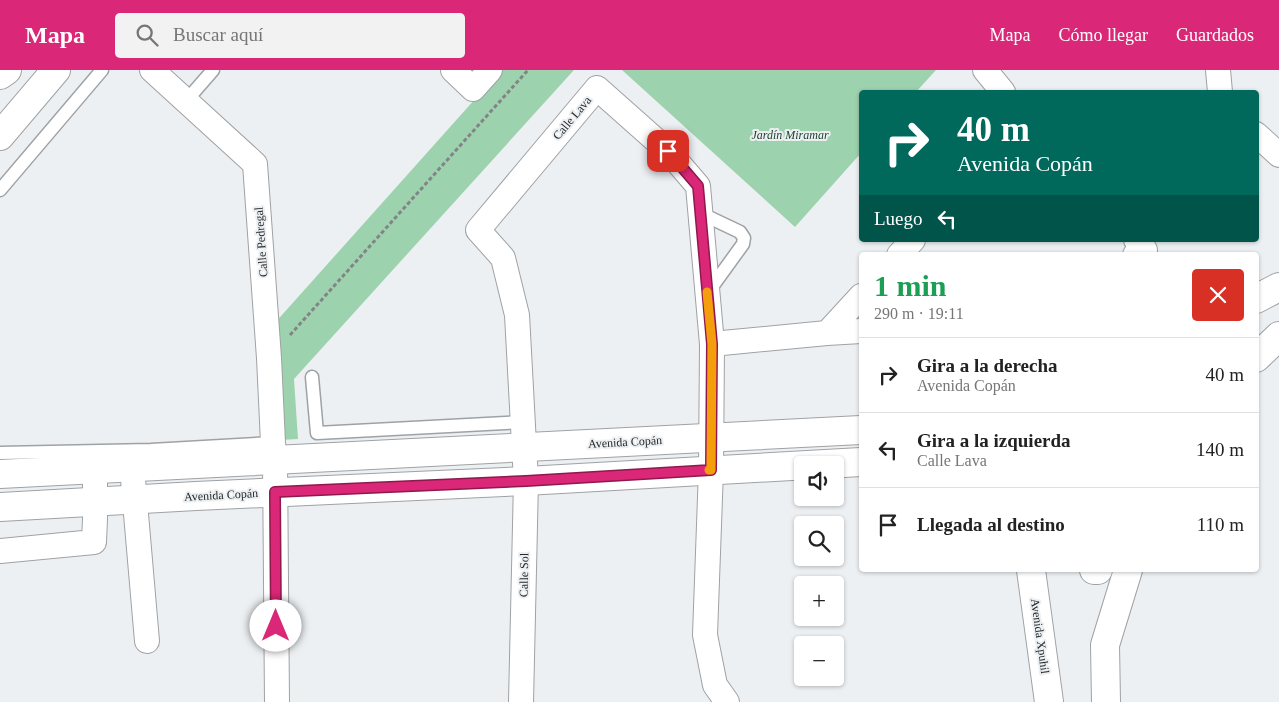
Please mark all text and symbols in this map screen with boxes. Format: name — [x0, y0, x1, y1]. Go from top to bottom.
search box — [115, 13, 465, 58]
icon: search — [133, 21, 161, 49]
text: Mapa — [25, 22, 85, 48]
text: Buscar aquí — [173, 24, 263, 45]
text: Mapa — [990, 25, 1031, 45]
text: Cómo llegar — [1059, 25, 1148, 45]
text: Guardados — [1176, 25, 1254, 45]
street label: Calle Lava — [550, 93, 595, 143]
icon: right — [874, 110, 939, 175]
text: 40 m — [957, 110, 1030, 149]
park label: Jardín Miramar — [751, 128, 829, 142]
pin — [647, 130, 689, 172]
icon: arrive — [654, 137, 682, 165]
text: Avenida Copán — [957, 151, 1093, 176]
icon: left — [933, 205, 961, 233]
street label: Calle Pedregal — [252, 206, 270, 278]
text: Luego — [874, 208, 923, 229]
text: 1 min — [874, 269, 947, 302]
button: close — [1192, 269, 1244, 321]
text: 290 m · 19:11 — [874, 305, 964, 322]
text: Gira a la derecha — [917, 355, 1058, 376]
icon: right — [874, 361, 902, 389]
text: 40 m — [1205, 364, 1244, 385]
text: Avenida Copán — [917, 377, 1016, 394]
text: Gira a la izquierda — [917, 430, 1071, 451]
street label: Avenida Copán — [588, 433, 662, 451]
icon: left — [874, 436, 902, 464]
text: 140 m — [1196, 439, 1244, 460]
text: Calle Lava — [917, 452, 987, 469]
map controls — [794, 456, 844, 686]
button: sound — [794, 456, 844, 506]
street label: Avenida Copán — [184, 486, 258, 504]
icon: arrive — [874, 511, 902, 539]
text: Llegada al destino — [917, 514, 1065, 535]
text: 110 m — [1197, 514, 1244, 535]
button: search — [794, 516, 844, 566]
street label: Calle Sol — [517, 552, 531, 597]
button: + — [794, 576, 844, 626]
street label: Avenida Xpuhil — [1028, 597, 1052, 675]
position arrow — [249, 599, 301, 651]
button: − — [794, 636, 844, 686]

